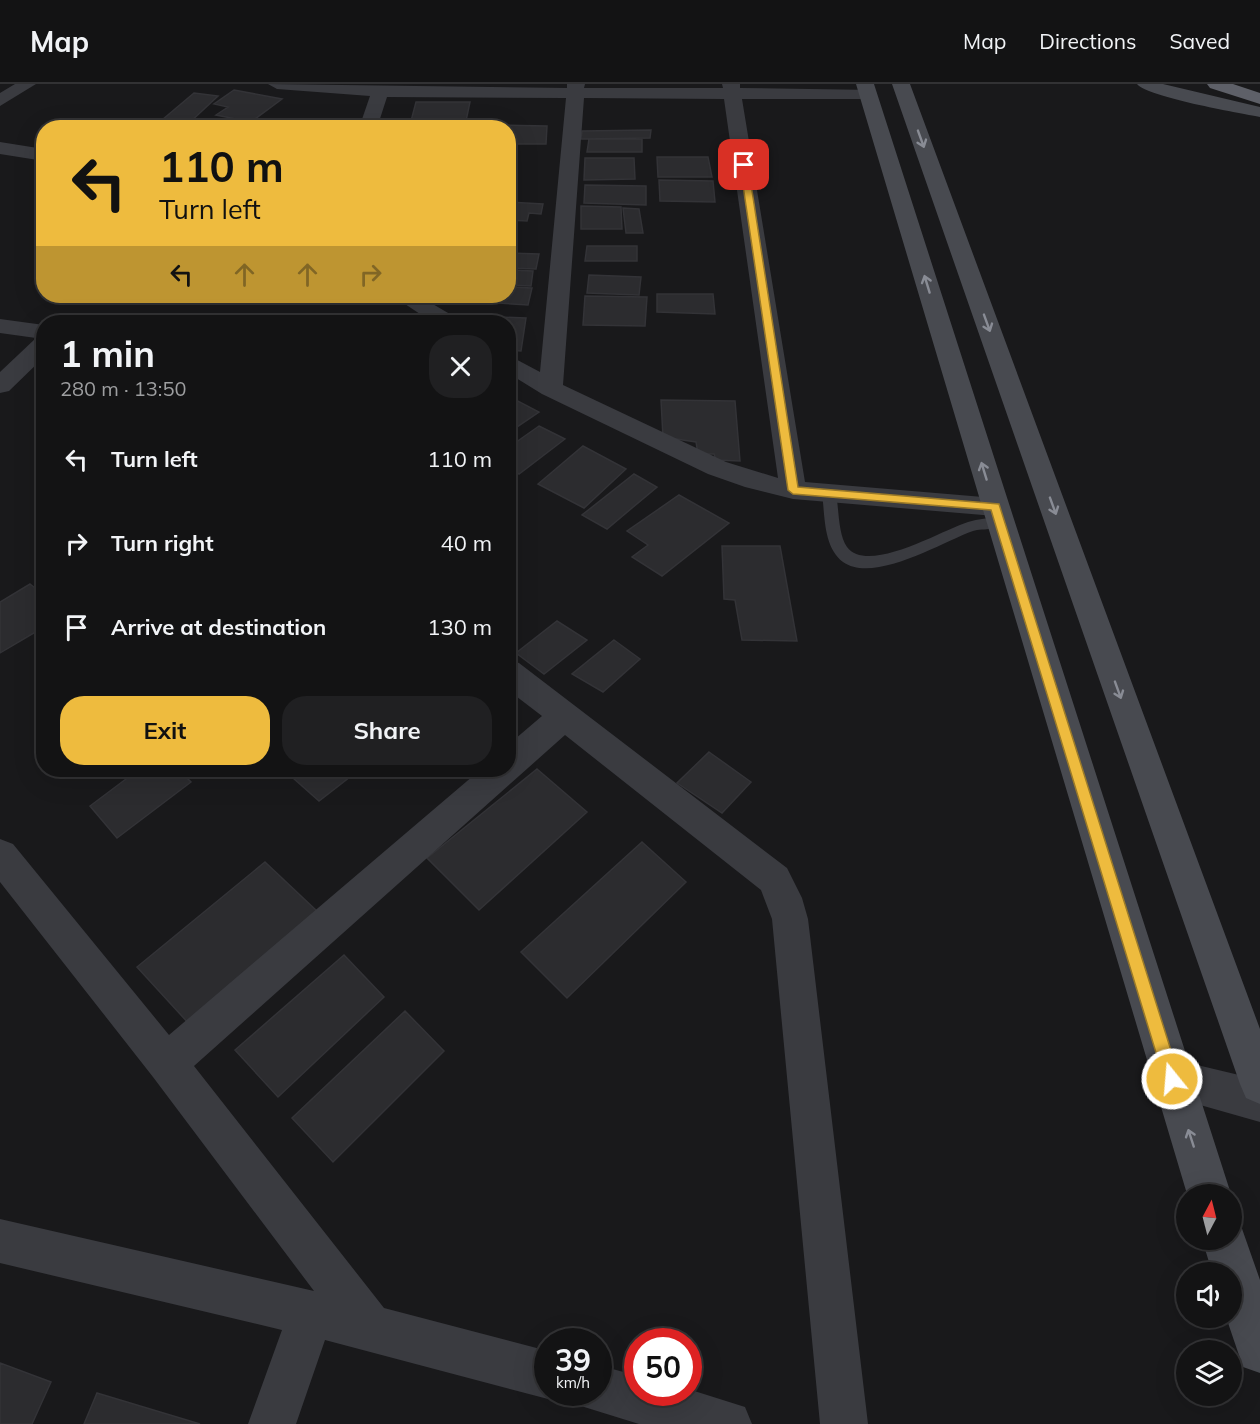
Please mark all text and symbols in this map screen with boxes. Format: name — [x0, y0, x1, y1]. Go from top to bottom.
text: Map — [30, 24, 89, 59]
text: Map — [963, 28, 1006, 54]
text: Directions — [1039, 28, 1136, 54]
text: Saved — [1169, 28, 1230, 54]
one-way arrow — [917, 129, 928, 148]
pin — [718, 139, 769, 190]
text: 110 m — [159, 140, 284, 193]
icon: left — [60, 144, 138, 222]
icon: arrive — [727, 148, 760, 181]
text: Turn left — [159, 192, 261, 226]
icon: left — [165, 258, 198, 291]
icon: ahead — [228, 258, 261, 291]
icon: ahead — [291, 258, 324, 291]
icon: right — [354, 258, 387, 291]
one-way arrow — [921, 275, 932, 294]
one-way arrow — [982, 313, 993, 332]
text: 1 min — [60, 331, 155, 376]
button: close — [429, 335, 492, 398]
text: 280 m · 13:50 — [60, 376, 186, 401]
icon: left — [60, 443, 93, 476]
text: Turn left — [111, 445, 198, 473]
text: 110 m — [427, 445, 492, 473]
one-way arrow — [978, 462, 989, 481]
one-way arrow — [1048, 496, 1059, 515]
icon: right — [60, 527, 93, 560]
text: Turn right — [111, 529, 214, 557]
text: 40 m — [441, 529, 492, 557]
icon: arrive — [60, 611, 93, 644]
text: Arrive at destination — [111, 613, 326, 641]
text: 130 m — [427, 613, 492, 641]
one-way arrow — [1114, 680, 1125, 699]
button: Exit — [60, 696, 270, 765]
button: Share — [282, 696, 492, 765]
position arrow — [1140, 1047, 1204, 1111]
one-way arrow — [1185, 1129, 1196, 1148]
north arrow — [1176, 1184, 1242, 1250]
map controls — [1176, 1184, 1242, 1406]
button: sound — [1176, 1262, 1242, 1328]
speed limit sign: 50 — [624, 1328, 702, 1406]
button: layers — [1176, 1340, 1242, 1406]
text: 39 — [555, 1341, 591, 1379]
text: km/h — [556, 1373, 590, 1392]

